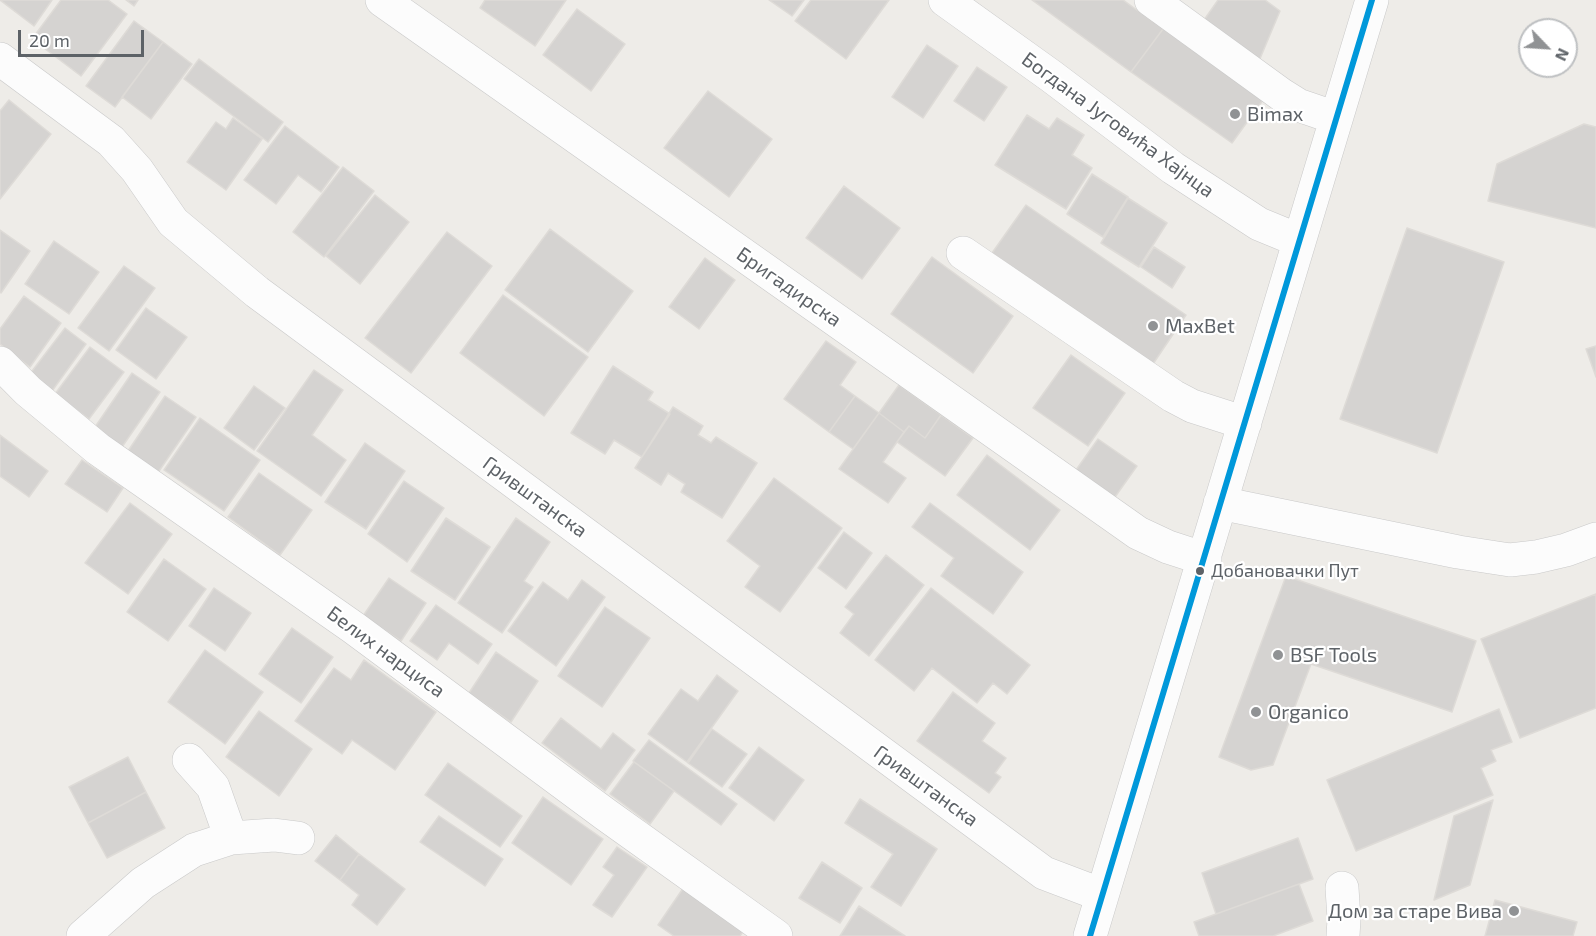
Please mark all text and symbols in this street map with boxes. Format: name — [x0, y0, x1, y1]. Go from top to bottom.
scale bar — [21, 18, 147, 56]
north arrow — [1518, 18, 1578, 78]
text: 20 m — [29, 29, 70, 51]
text: N — [1552, 46, 1574, 64]
street label: Богдана Југовића Хајнца — [1017, 47, 1219, 203]
place label: Bimax — [1247, 102, 1303, 126]
marker: Bimax — [1228, 107, 1242, 121]
street label: Бригадирска — [732, 242, 846, 332]
place label: MaxBet — [1165, 314, 1235, 338]
marker: MaxBet — [1146, 319, 1160, 333]
street label: Гривштанска — [478, 451, 592, 543]
place label: Добановачки Пут — [1211, 560, 1359, 582]
marker: Добановачки Пут — [1194, 565, 1206, 577]
street label: Белих нарциса — [322, 601, 450, 703]
place label: BSF Tools — [1290, 643, 1377, 667]
marker: BSF Tools — [1271, 648, 1285, 662]
place label: Organico — [1268, 700, 1349, 724]
marker: Organico — [1249, 705, 1263, 719]
street label: Гривштанска — [869, 740, 983, 832]
place label: Дом за старе Вива — [1328, 899, 1502, 923]
marker: Дом за старе Вива — [1507, 904, 1521, 918]

